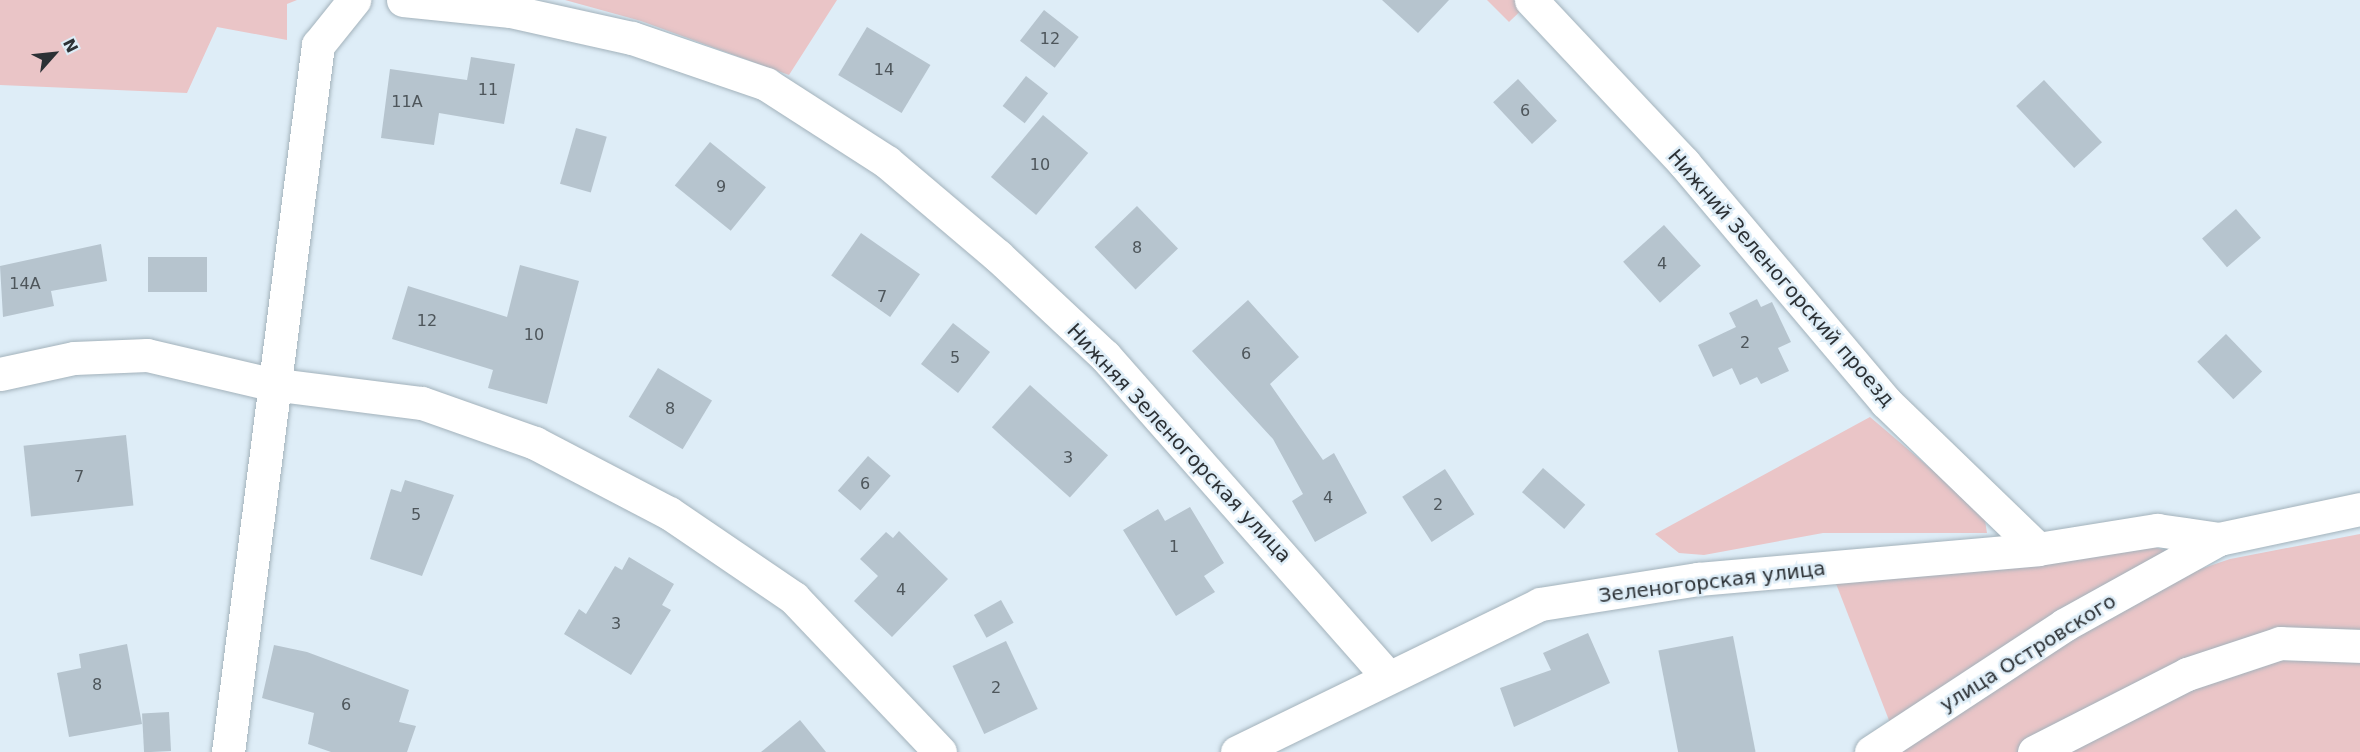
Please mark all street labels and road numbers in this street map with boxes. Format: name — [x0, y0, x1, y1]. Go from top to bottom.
street label: Нижний Зеленогорский проезд — [1663, 145, 1899, 411]
street label: Нижняя Зеленогорская улица — [1062, 319, 1296, 567]
street label: Зеленогорская улица — [1597, 556, 1827, 608]
street label: улица Островского — [1936, 589, 2120, 717]

